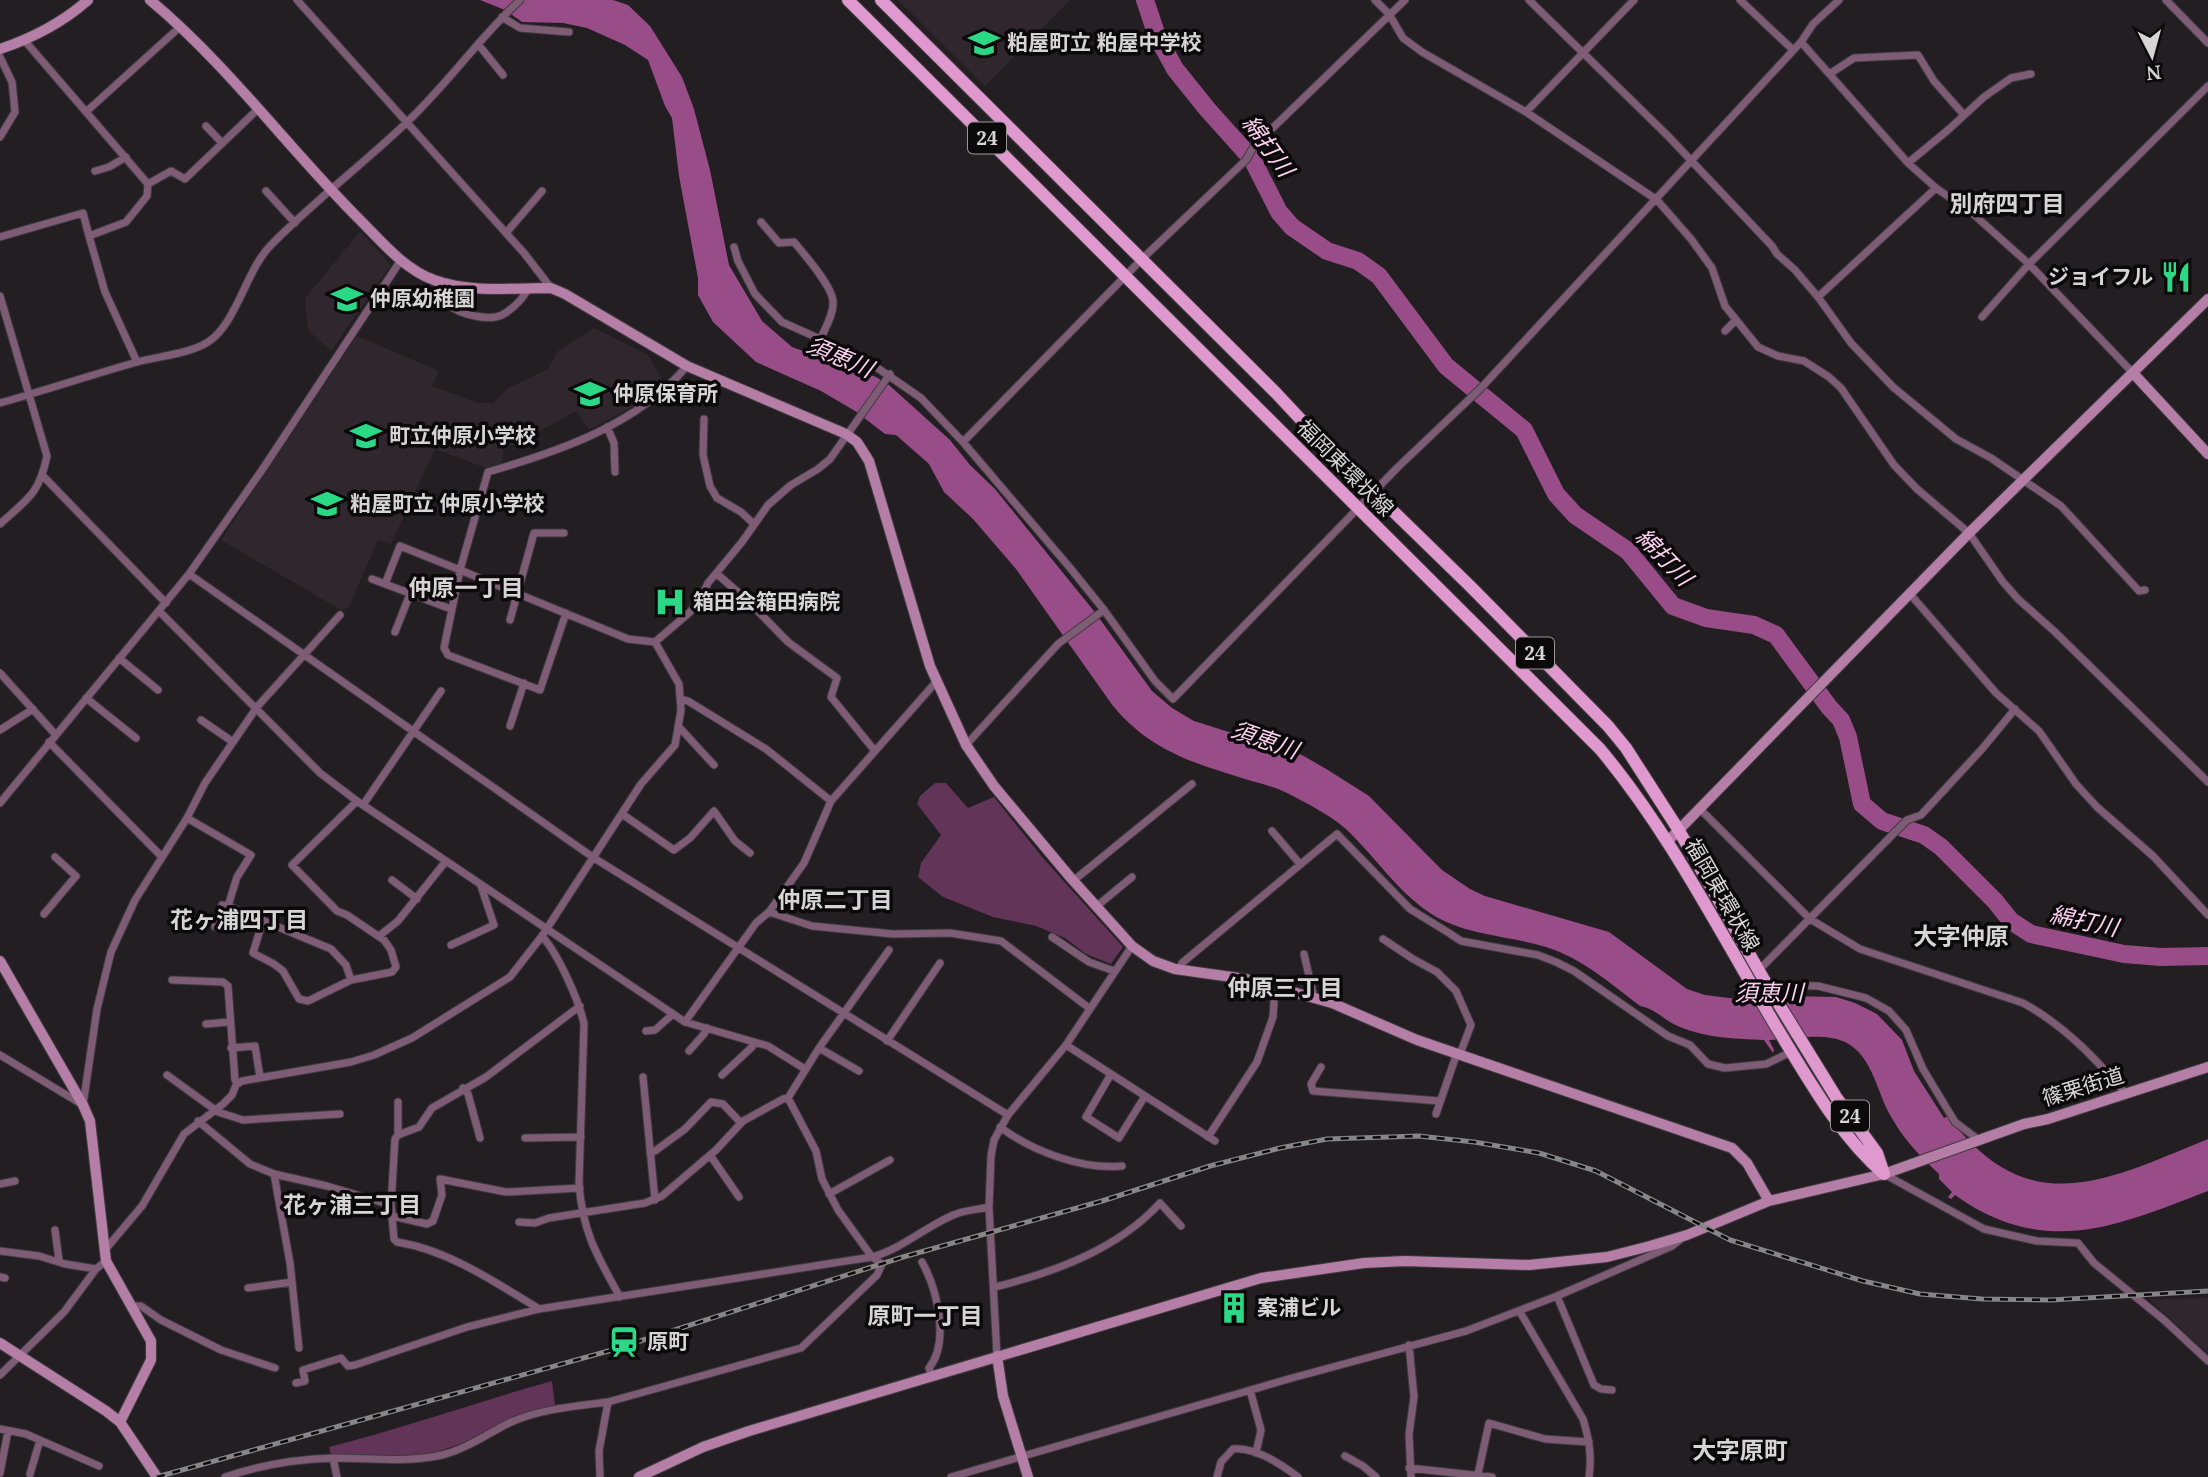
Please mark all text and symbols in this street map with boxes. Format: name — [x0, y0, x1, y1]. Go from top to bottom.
north arrow — [2117, 21, 2187, 91]
school or university icon: 粕屋町立 粕屋中学校 — [967, 26, 1001, 60]
place label: 粕屋町立 粕屋中学校 — [1007, 28, 1201, 56]
text: N — [2145, 59, 2163, 87]
water label: 綿打川 — [1236, 108, 1304, 185]
road number: 24 — [968, 122, 1006, 154]
district label: 別府四丁目 — [1950, 187, 2065, 219]
restaurant icon: ジョイフル — [2159, 260, 2193, 294]
place label: ジョイフル — [2048, 262, 2153, 290]
school or university icon: 仲原幼稚園 — [330, 282, 364, 316]
place label: 仲原幼稚園 — [370, 284, 475, 312]
water label: 須恵川 — [802, 328, 881, 385]
school or university icon: 仲原保育所 — [573, 377, 607, 411]
place label: 仲原保育所 — [613, 379, 718, 407]
street label: 福岡東環状線 — [1291, 413, 1400, 522]
school or university icon: 町立仲原小学校 — [349, 419, 383, 453]
place label: 町立仲原小学校 — [389, 421, 536, 449]
school or university icon: 粕屋町立 仲原小学校 — [310, 487, 344, 521]
place label: 粕屋町立 仲原小学校 — [350, 489, 544, 517]
water label: 綿打川 — [1629, 520, 1702, 594]
district label: 仲原一丁目 — [409, 571, 524, 603]
hospital icon: 箱田会箱田病院 — [653, 585, 687, 619]
place label: 箱田会箱田病院 — [693, 587, 840, 615]
road number: 24 — [1516, 638, 1554, 668]
water label: 須恵川 — [1227, 713, 1306, 766]
street label: 福岡東環状線 — [1679, 833, 1766, 956]
district label: 仲原二丁目 — [778, 883, 893, 915]
water label: 綿打川 — [2047, 897, 2124, 943]
district label: 花ヶ浦四丁目 — [170, 903, 308, 935]
district label: 大字仲原 — [1913, 919, 2009, 952]
district label: 仲原三丁目 — [1228, 971, 1343, 1003]
water label: 須恵川 — [1735, 976, 1807, 1008]
street label: 篠栗街道 — [2038, 1060, 2127, 1112]
road number: 24 — [1831, 1100, 1869, 1132]
district label: 花ヶ浦三丁目 — [283, 1188, 421, 1220]
building icon: 案浦ビル — [1217, 1291, 1251, 1325]
place label: 案浦ビル — [1257, 1293, 1341, 1321]
district label: 原町一丁目 — [868, 1299, 983, 1331]
station icon: 原町 — [607, 1325, 641, 1359]
place label: 原町 — [647, 1327, 689, 1355]
district label: 大字原町 — [1692, 1433, 1788, 1466]

